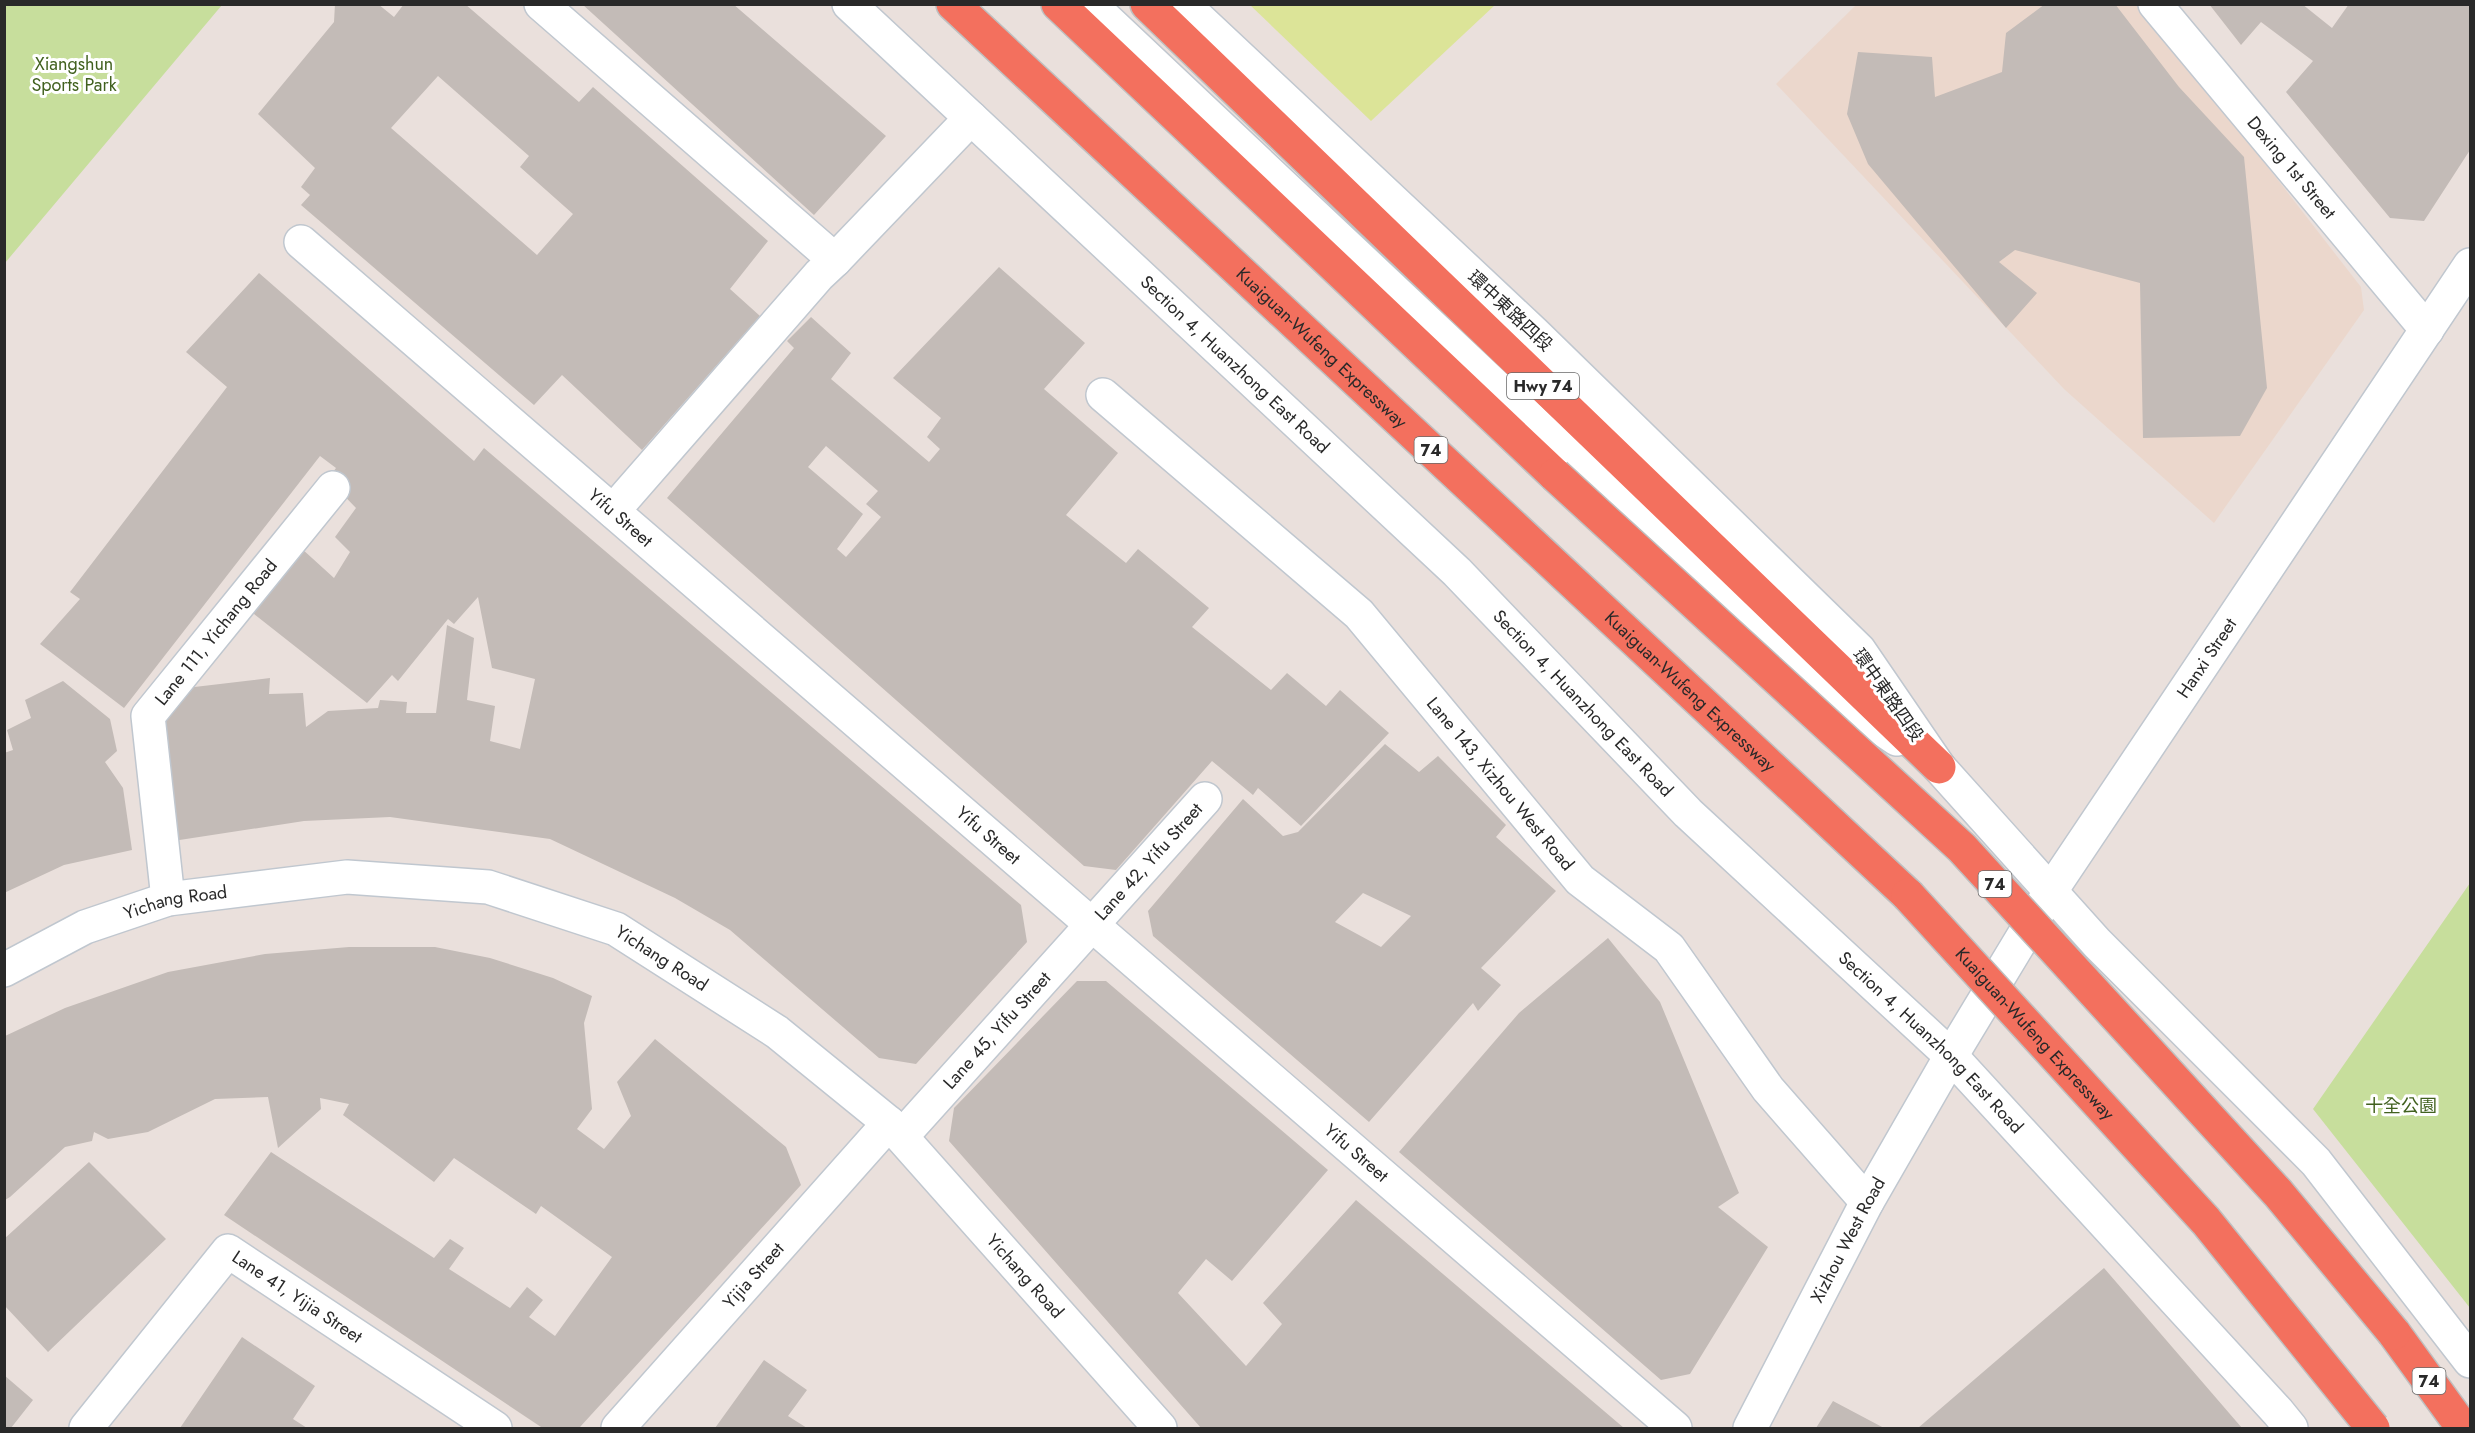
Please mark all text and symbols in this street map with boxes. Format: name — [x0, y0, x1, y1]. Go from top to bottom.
park label: Xiangshun Sports Park — [31, 51, 117, 98]
street label: Dexing 1st Street — [2241, 111, 2342, 225]
street label: Kuaiguan-Wufeng Expressway — [1230, 261, 1413, 434]
street label: 環中東路四段 — [1462, 265, 1558, 357]
street label: Section 4, Huanzhong East Road — [1134, 269, 1335, 459]
road number: Hwy 74 — [1507, 373, 1579, 399]
road number: 74 — [1414, 437, 1448, 463]
street label: Yifu Street — [583, 482, 659, 553]
street label: Lane 111, Yichang Road — [149, 553, 283, 711]
street label: Section 4, Huanzhong East Road — [1487, 604, 1679, 803]
street label: Kuaiguan-Wufeng Expressway — [1599, 605, 1781, 778]
street label: Hanxi Street — [2170, 612, 2243, 703]
street label: 環中東路四段 — [1846, 643, 1930, 747]
street label: Lane 143, Xizhou West Road — [1420, 692, 1580, 876]
street label: Lane 42, Yifu Street — [1089, 796, 1209, 926]
street label: Yifu Street — [950, 800, 1027, 871]
road number: 74 — [1978, 871, 2012, 897]
street label: Yichang Road — [120, 879, 229, 926]
street label: Yichang Road — [610, 919, 713, 998]
street label: Kuaiguan-Wufeng Expressway — [1949, 942, 2121, 1126]
street label: Section 4, Huanzhong East Road — [1833, 945, 2029, 1139]
street label: Lane 45, Yifu Street — [937, 965, 1057, 1095]
park label: 十全公園 — [2365, 1093, 2437, 1119]
street label: Yifu Street — [1318, 1118, 1395, 1189]
street label: Xizhou West Road — [1804, 1172, 1892, 1307]
street label: Yichang Road — [980, 1228, 1070, 1324]
street label: Yijia Street — [717, 1236, 791, 1314]
street label: Lane 41, Yijia Street — [227, 1244, 368, 1350]
road number: 74 — [2412, 1368, 2446, 1394]

